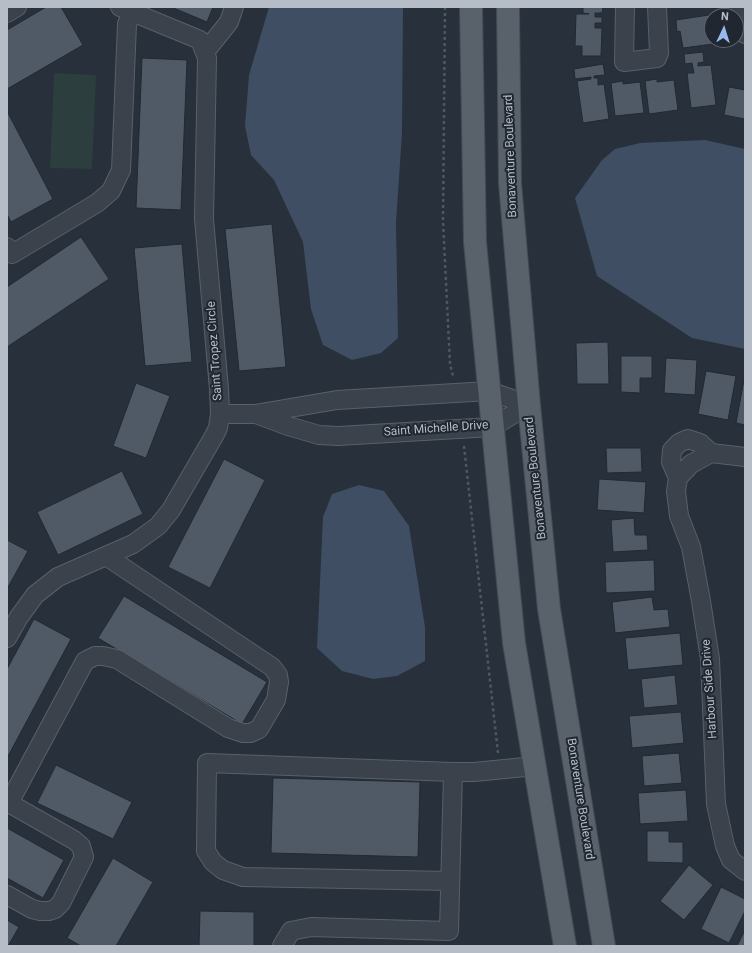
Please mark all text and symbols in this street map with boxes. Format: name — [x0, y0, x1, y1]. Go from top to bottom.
north arrow — [704, 8, 744, 48]
text: N — [720, 10, 729, 23]
street label: Bonaventure Boulevard — [502, 94, 520, 218]
street label: Saint Tropez Circle — [204, 301, 226, 401]
street label: Bonaventure Boulevard — [522, 416, 550, 540]
street label: Saint Michelle Drive — [383, 418, 489, 440]
street label: Harbour Side Drive — [699, 639, 721, 739]
street label: Bonaventure Boulevard — [563, 737, 597, 861]

